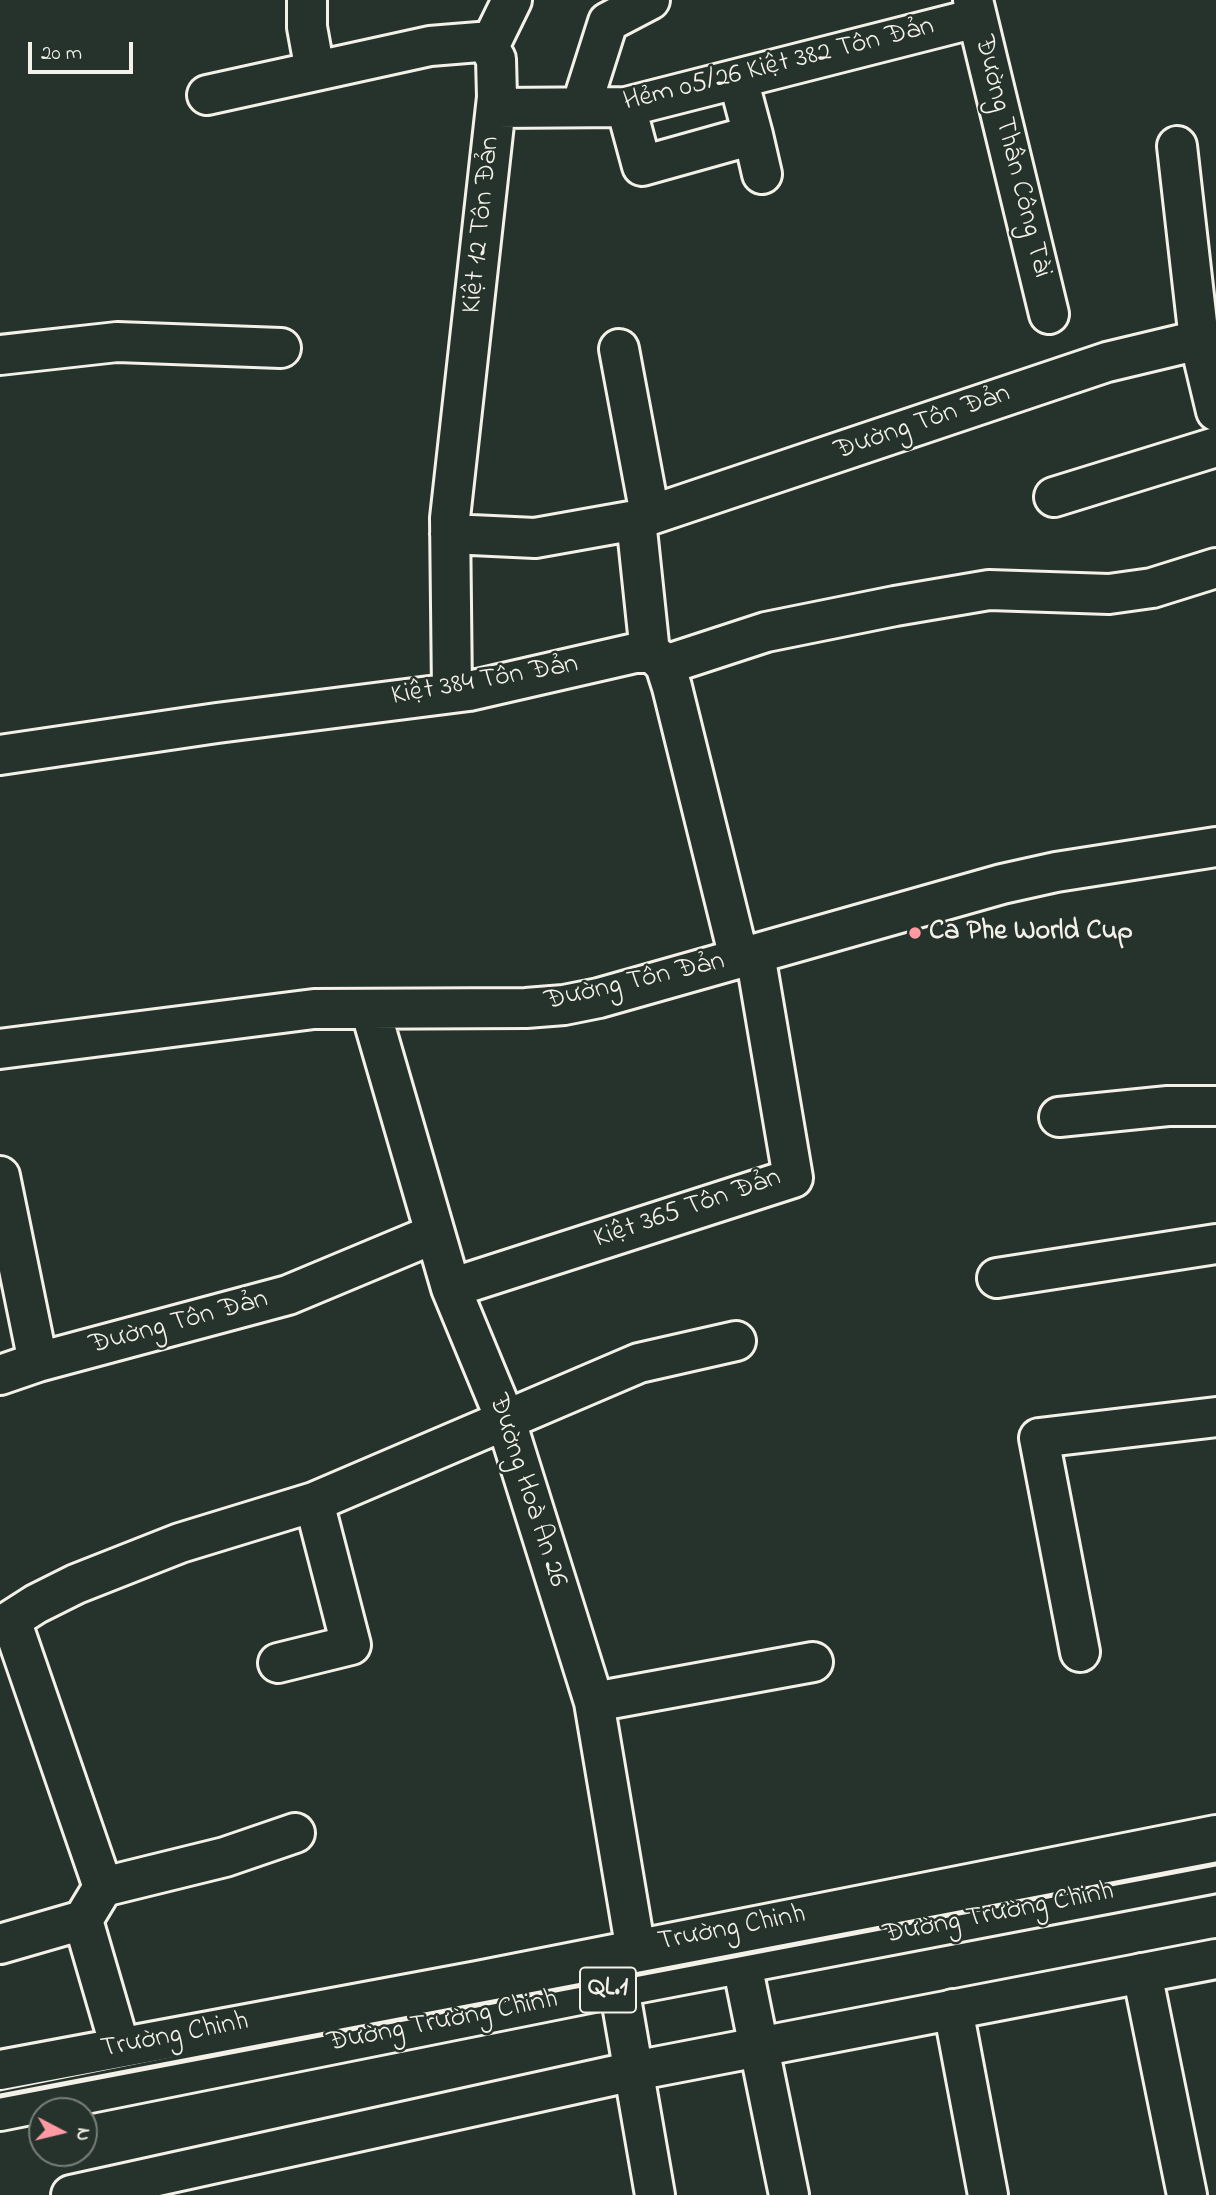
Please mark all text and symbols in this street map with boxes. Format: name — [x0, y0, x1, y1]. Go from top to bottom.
street label: Hẻm 05/26 Kiệt 382 Tôn Đản — [620, 11, 938, 121]
scale bar — [32, 28, 136, 72]
street label: Đường Thân Công Tài — [965, 32, 1057, 282]
text: 20 m — [41, 39, 82, 69]
street label: Kiệt 12 Tôn Đản — [457, 135, 509, 315]
street label: Đường Tôn Đản — [831, 378, 1015, 470]
street label: Kiệt 384 Tôn Đản — [389, 649, 581, 715]
place label: Ca Phe World Cup — [929, 916, 1133, 950]
marker: Ca Phe World Cup — [907, 925, 923, 941]
street label: Đường Tôn Đản — [542, 946, 728, 1020]
street label: Kiệt 365 Tôn Đản — [590, 1162, 786, 1258]
street label: Đường Tôn Đản — [86, 1284, 272, 1364]
street label: Đường Hoà An 26 — [479, 1390, 573, 1592]
street label: Đường Trường Chinh — [881, 1876, 1117, 1954]
street label: Trường Chinh — [655, 1899, 809, 1961]
road number: QL.1 — [580, 1968, 636, 2012]
street label: Đường Trường Chinh — [325, 1984, 561, 2062]
street label: Trường Chinh — [98, 2006, 252, 2068]
north arrow — [28, 2097, 98, 2167]
text: N — [68, 2126, 97, 2142]

